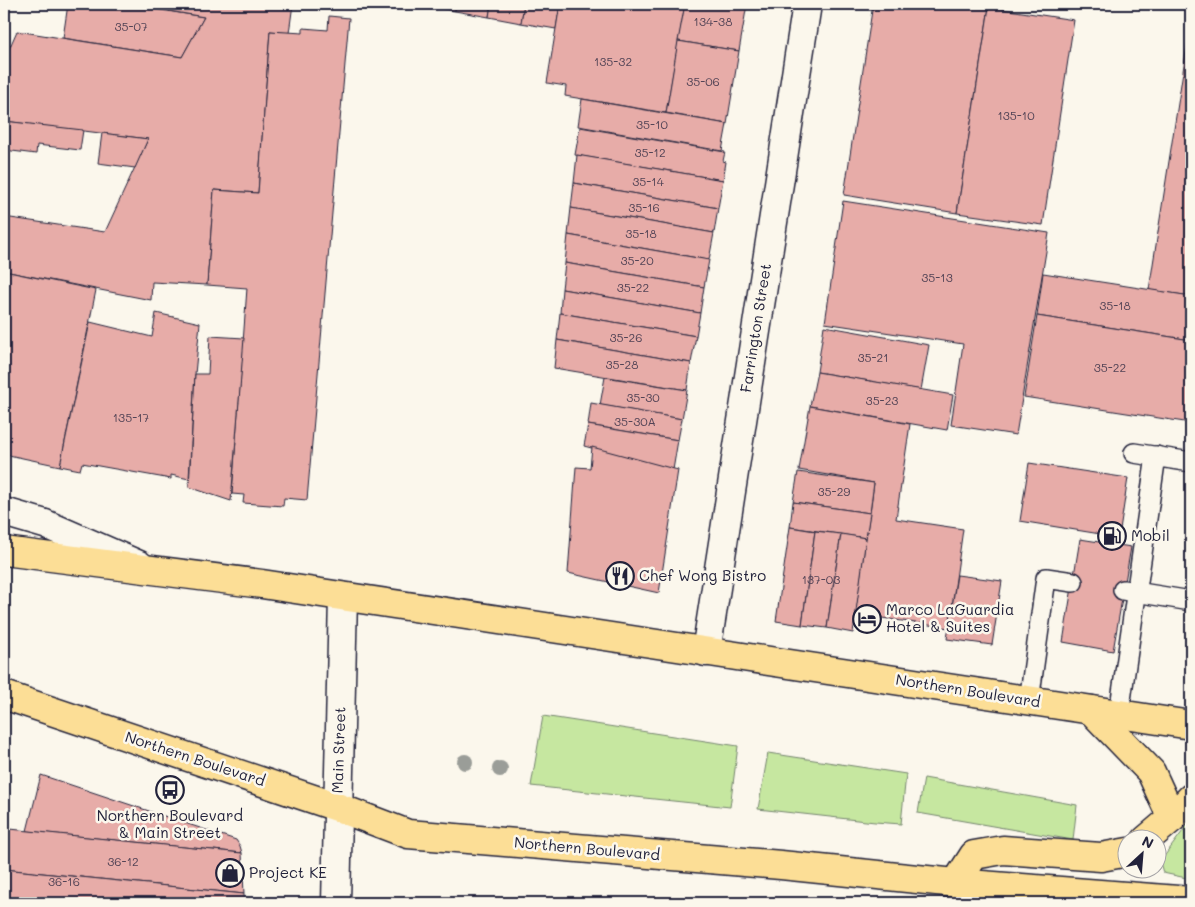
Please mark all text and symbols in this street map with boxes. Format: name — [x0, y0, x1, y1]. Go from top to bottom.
house number: 134-38 — [694, 13, 732, 29]
house number: 35-07 — [114, 18, 148, 34]
house number: 135-32 — [594, 53, 632, 69]
house number: 35-06 — [686, 73, 720, 89]
house number: 135-10 — [997, 107, 1035, 123]
house number: 35-10 — [636, 116, 669, 132]
house number: 35-12 — [634, 144, 666, 160]
house number: 35-14 — [632, 173, 664, 189]
house number: 35-16 — [628, 199, 660, 215]
house number: 35-18 — [625, 225, 657, 241]
house number: 35-20 — [620, 252, 654, 268]
street label: Farrington Street — [735, 262, 775, 394]
house number: 35-13 — [921, 269, 953, 285]
house number: 35-22 — [617, 279, 649, 295]
house number: 35-18 — [1099, 297, 1131, 313]
house number: 35-26 — [609, 329, 643, 345]
house number: 35-21 — [857, 349, 889, 365]
house number: 35-28 — [605, 356, 639, 372]
house number: 35-22 — [1094, 359, 1126, 375]
house number: 35-30 — [626, 389, 660, 405]
house number: 35-23 — [866, 392, 898, 408]
house number: 135-17 — [113, 409, 150, 425]
house number: 35-30A — [614, 413, 656, 429]
house number: 35-29 — [818, 483, 850, 499]
fuel station icon: Mobil — [1097, 521, 1127, 551]
place label: Mobil — [1131, 525, 1170, 545]
restaurant icon: Chef Wong Bistro — [605, 561, 635, 591]
place label: Chef Wong Bistro — [639, 565, 766, 585]
house number: 137-03 — [802, 571, 840, 587]
place label: Marco LaGuardia Hotel & Suites — [886, 599, 1014, 636]
hotel icon: Marco LaGuardia Hotel & Suites — [852, 604, 882, 634]
street label: Northern Boulevard — [894, 669, 1042, 711]
street label: Main Street — [326, 706, 350, 794]
street label: Northern Boulevard — [123, 726, 268, 790]
bus stop icon: Northern Boulevard & Main Street — [155, 775, 185, 805]
place label: Northern Boulevard & Main Street — [97, 805, 243, 842]
north arrow — [1118, 830, 1168, 880]
text: N — [1139, 831, 1157, 853]
street label: Northern Boulevard — [513, 832, 661, 864]
house number: 36-12 — [107, 853, 139, 869]
shop icon: Project KE — [215, 858, 245, 888]
place label: Project KE — [249, 862, 327, 882]
house number: 36-16 — [48, 873, 80, 889]

